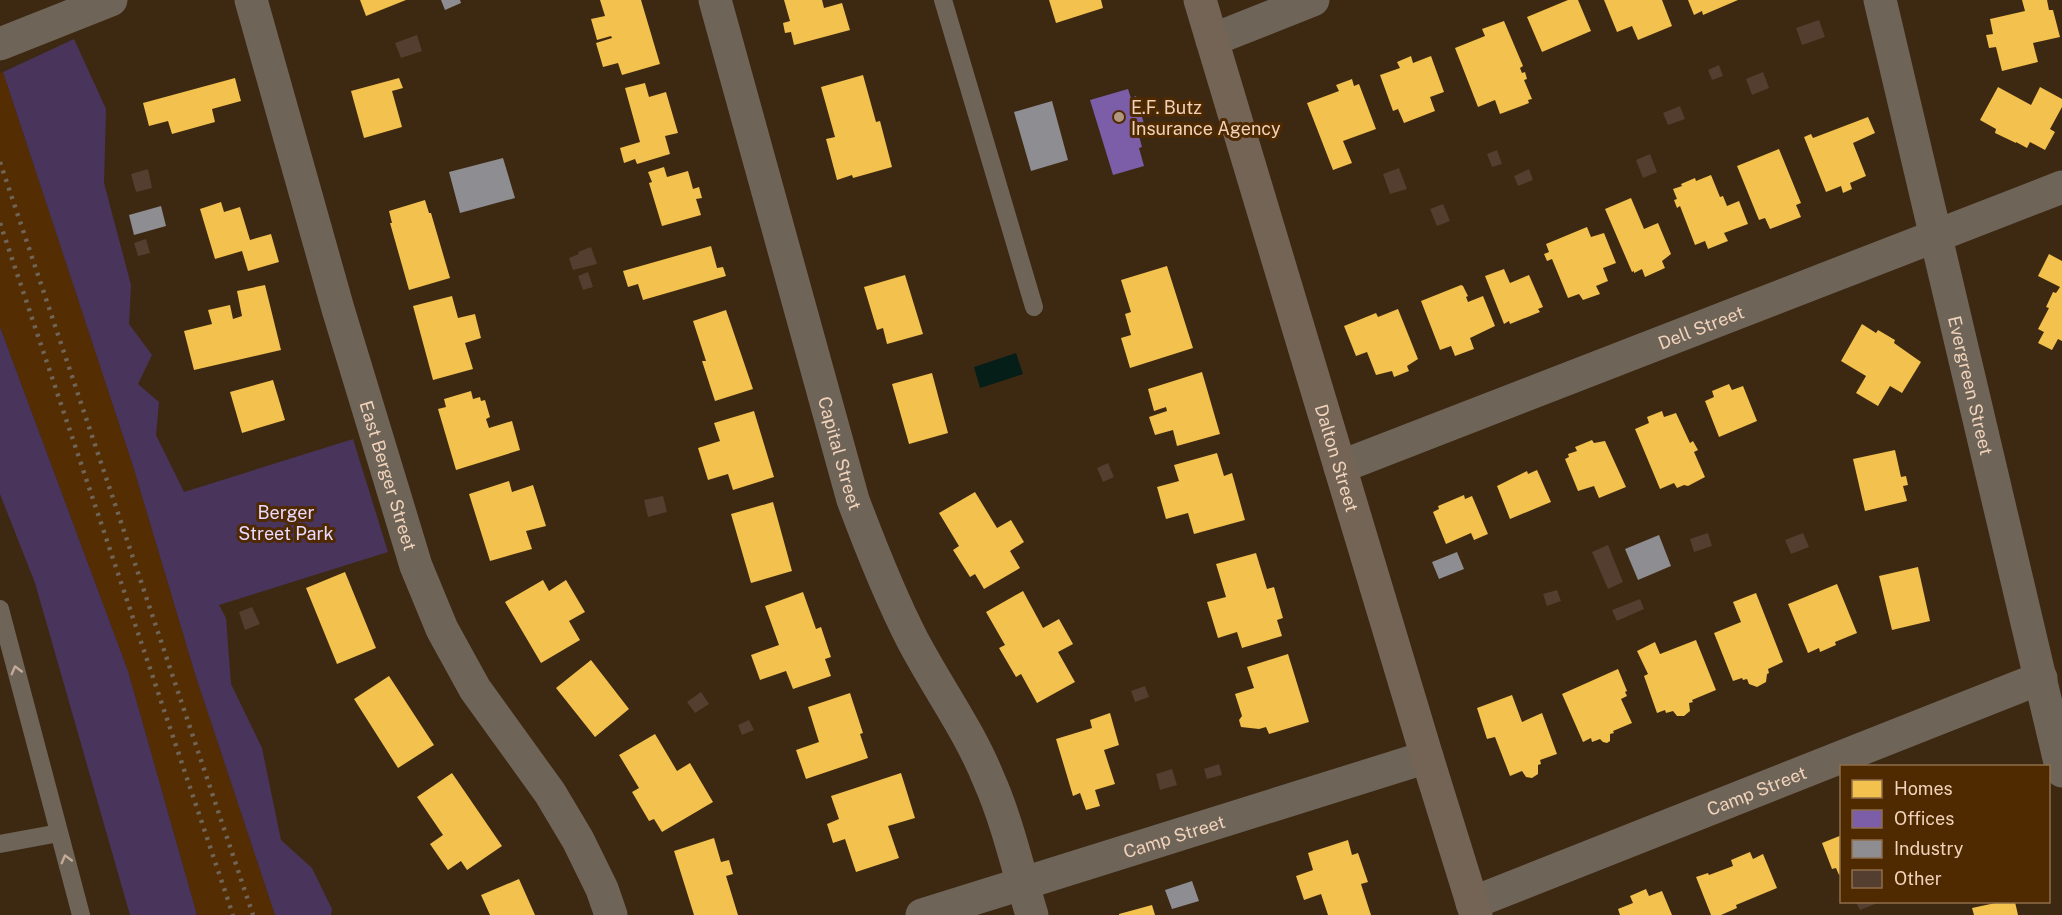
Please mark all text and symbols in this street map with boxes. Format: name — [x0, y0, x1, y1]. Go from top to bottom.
place label: E.F. Butz Insurance Agency — [1131, 97, 1281, 139]
marker: E.F. Butz Insurance Agency — [1112, 110, 1126, 124]
street label: Dell Street — [1655, 301, 1747, 353]
street label: Evergreen Street — [1944, 314, 1998, 457]
street label: Capital Street — [814, 394, 866, 513]
street label: East Berger Street — [356, 398, 421, 553]
street label: Dalton Street — [1311, 401, 1363, 514]
park label: Berger Street Park — [238, 502, 334, 544]
one-way arrow — [11, 665, 23, 676]
street label: Camp Street — [1704, 761, 1809, 820]
legend — [1840, 765, 2050, 903]
text: Homes — [1894, 778, 1953, 799]
text: Offices — [1894, 808, 1954, 829]
street label: Camp Street — [1121, 810, 1227, 862]
text: Industry — [1894, 838, 1964, 859]
one-way arrow — [61, 854, 74, 864]
text: Other — [1894, 868, 1942, 889]

